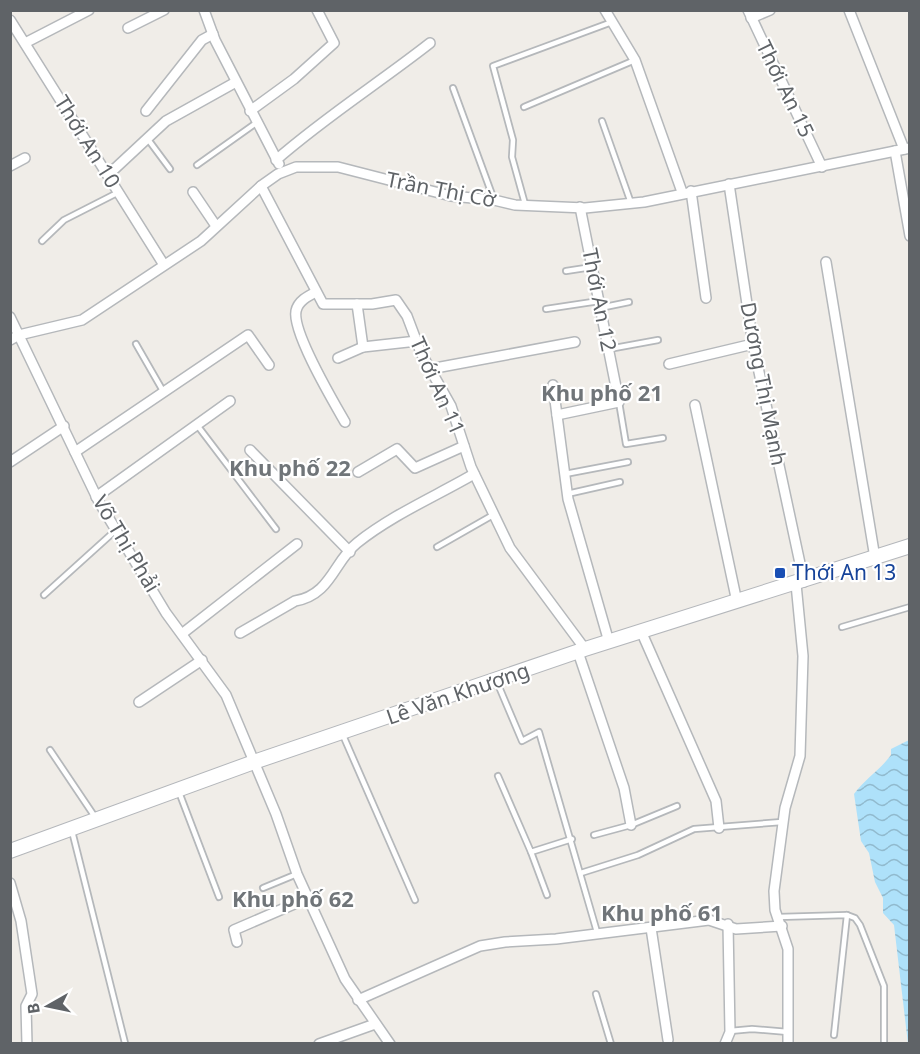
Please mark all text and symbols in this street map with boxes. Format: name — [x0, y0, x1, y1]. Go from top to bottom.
street label: Thới An 15 — [750, 36, 821, 142]
street label: Thới An 10 — [48, 90, 127, 193]
street label: Trần Thị Cờ — [384, 165, 499, 214]
street label: Thới An 12 — [576, 246, 624, 354]
street label: Dương Thị Mạnh — [734, 300, 794, 468]
street label: Thới An 11 — [404, 332, 472, 439]
district label: Khu phố 21 — [541, 377, 663, 407]
district label: Khu phố 22 — [229, 452, 351, 482]
street label: Võ Thị Phải — [87, 490, 167, 597]
place label: Thới An 13 — [792, 558, 896, 586]
marker: Thới An 13 — [773, 566, 787, 580]
street label: Lê Văn Khương — [382, 655, 533, 731]
district label: Khu phố 62 — [232, 883, 354, 913]
district label: Khu phố 61 — [601, 897, 723, 927]
north arrow — [18, 976, 78, 1036]
text: B — [21, 1001, 45, 1015]

